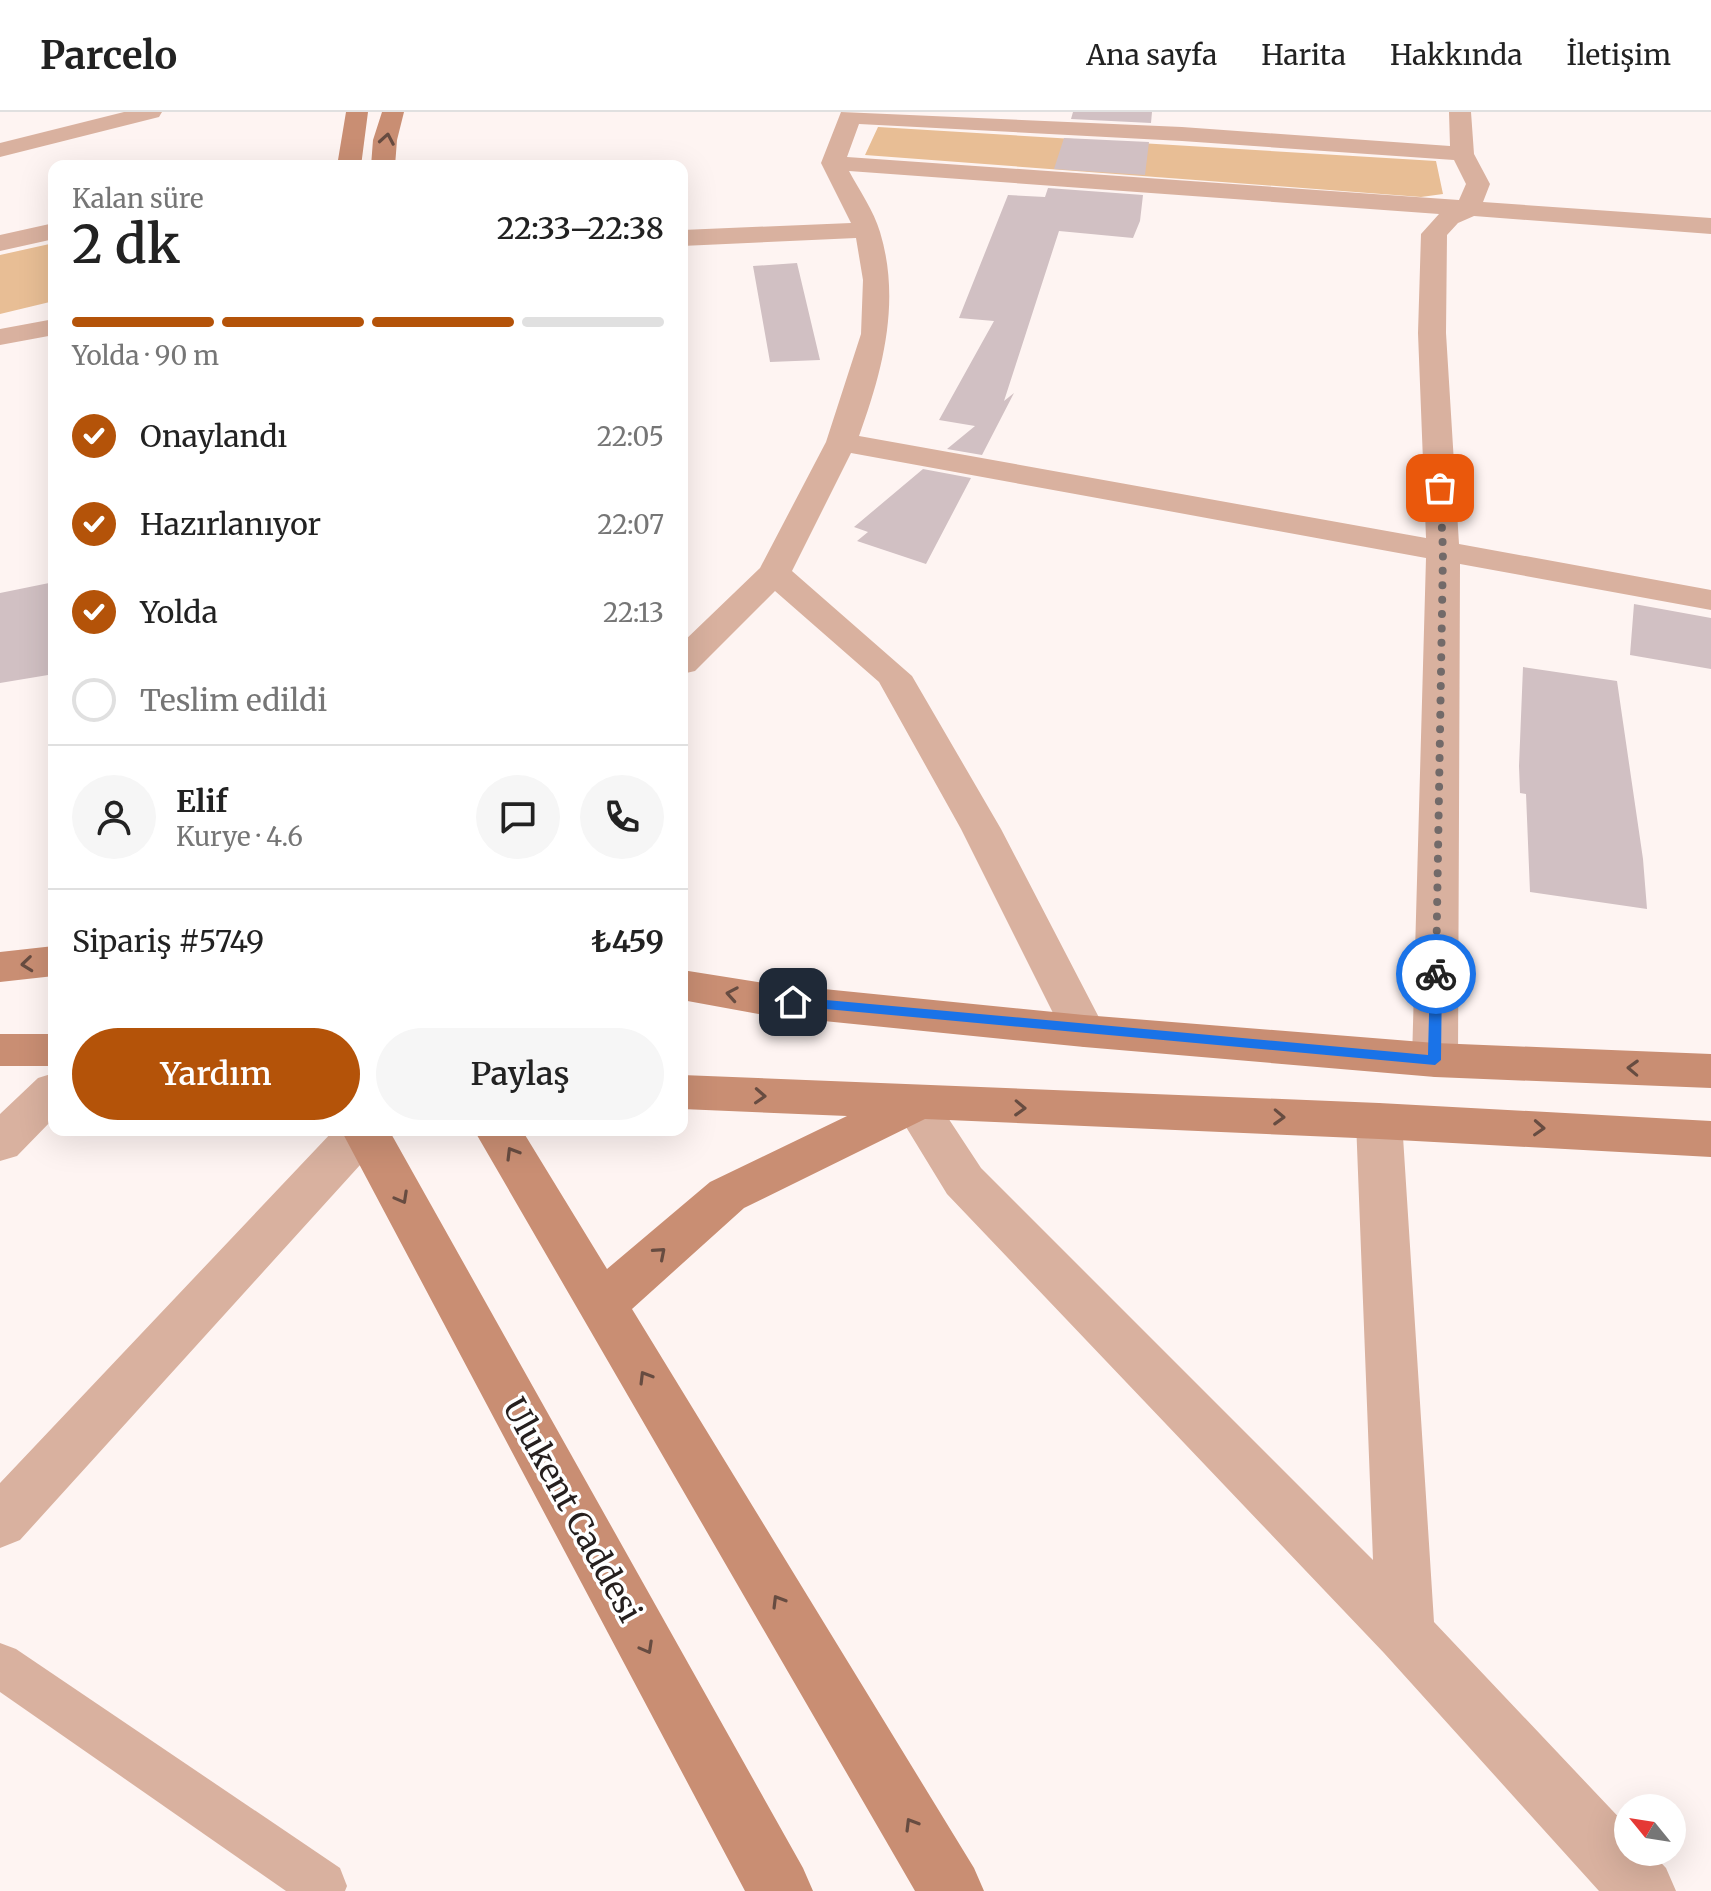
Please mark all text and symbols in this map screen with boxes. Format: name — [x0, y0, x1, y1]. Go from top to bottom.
text: Parcelo — [40, 32, 177, 79]
text: Ana sayfa — [1086, 37, 1217, 73]
text: Harita — [1261, 37, 1346, 73]
text: Hakkında — [1390, 37, 1523, 73]
text: İletişim — [1567, 37, 1671, 73]
one-way arrow — [377, 132, 394, 145]
text: Kalan süre — [72, 182, 204, 215]
text: 22:33–22:38 — [497, 209, 664, 247]
text: 2 dk — [72, 212, 180, 277]
text: Yolda · 90 m — [72, 339, 219, 372]
icon: check — [72, 414, 116, 458]
text: Onaylandı — [140, 417, 287, 455]
text: 22:05 — [597, 420, 664, 453]
pin — [1406, 454, 1474, 522]
icon: bag — [1418, 466, 1462, 510]
icon: check — [72, 502, 116, 546]
text: Hazırlanıyor — [140, 505, 321, 543]
text: 22:07 — [597, 508, 664, 541]
icon: check — [72, 590, 116, 634]
text: Yolda — [140, 593, 218, 631]
text: 22:13 — [603, 596, 664, 629]
text: Teslim edildi — [140, 681, 327, 719]
button: person — [72, 775, 156, 859]
button: chat — [476, 775, 560, 859]
button: phone — [580, 775, 664, 859]
text: Elif — [176, 782, 228, 820]
text: Kurye · 4.6 — [176, 820, 303, 853]
text: Sipariş #5749 — [72, 922, 264, 960]
text: ₺459 — [591, 922, 664, 960]
courier — [1396, 934, 1476, 1014]
icon: bike — [1414, 952, 1458, 996]
one-way arrow — [20, 955, 33, 972]
pin — [759, 968, 827, 1036]
icon: home — [771, 980, 815, 1024]
one-way arrow — [726, 986, 739, 1003]
button: Yardım — [72, 1028, 360, 1120]
button: Paylaş — [376, 1028, 664, 1120]
one-way arrow — [1626, 1060, 1639, 1077]
one-way arrow — [754, 1087, 767, 1104]
one-way arrow — [1014, 1099, 1027, 1116]
one-way arrow — [1273, 1109, 1286, 1126]
one-way arrow — [1533, 1120, 1546, 1137]
one-way arrow — [506, 1148, 522, 1162]
one-way arrow — [393, 1190, 408, 1205]
one-way arrow — [651, 1248, 666, 1263]
one-way arrow — [639, 1371, 655, 1386]
street label: Ulukent Caddesi — [494, 1391, 650, 1629]
one-way arrow — [772, 1595, 788, 1610]
one-way arrow — [638, 1640, 653, 1654]
north arrow — [1614, 1794, 1686, 1866]
map controls — [1614, 1794, 1686, 1866]
one-way arrow — [905, 1818, 920, 1833]

